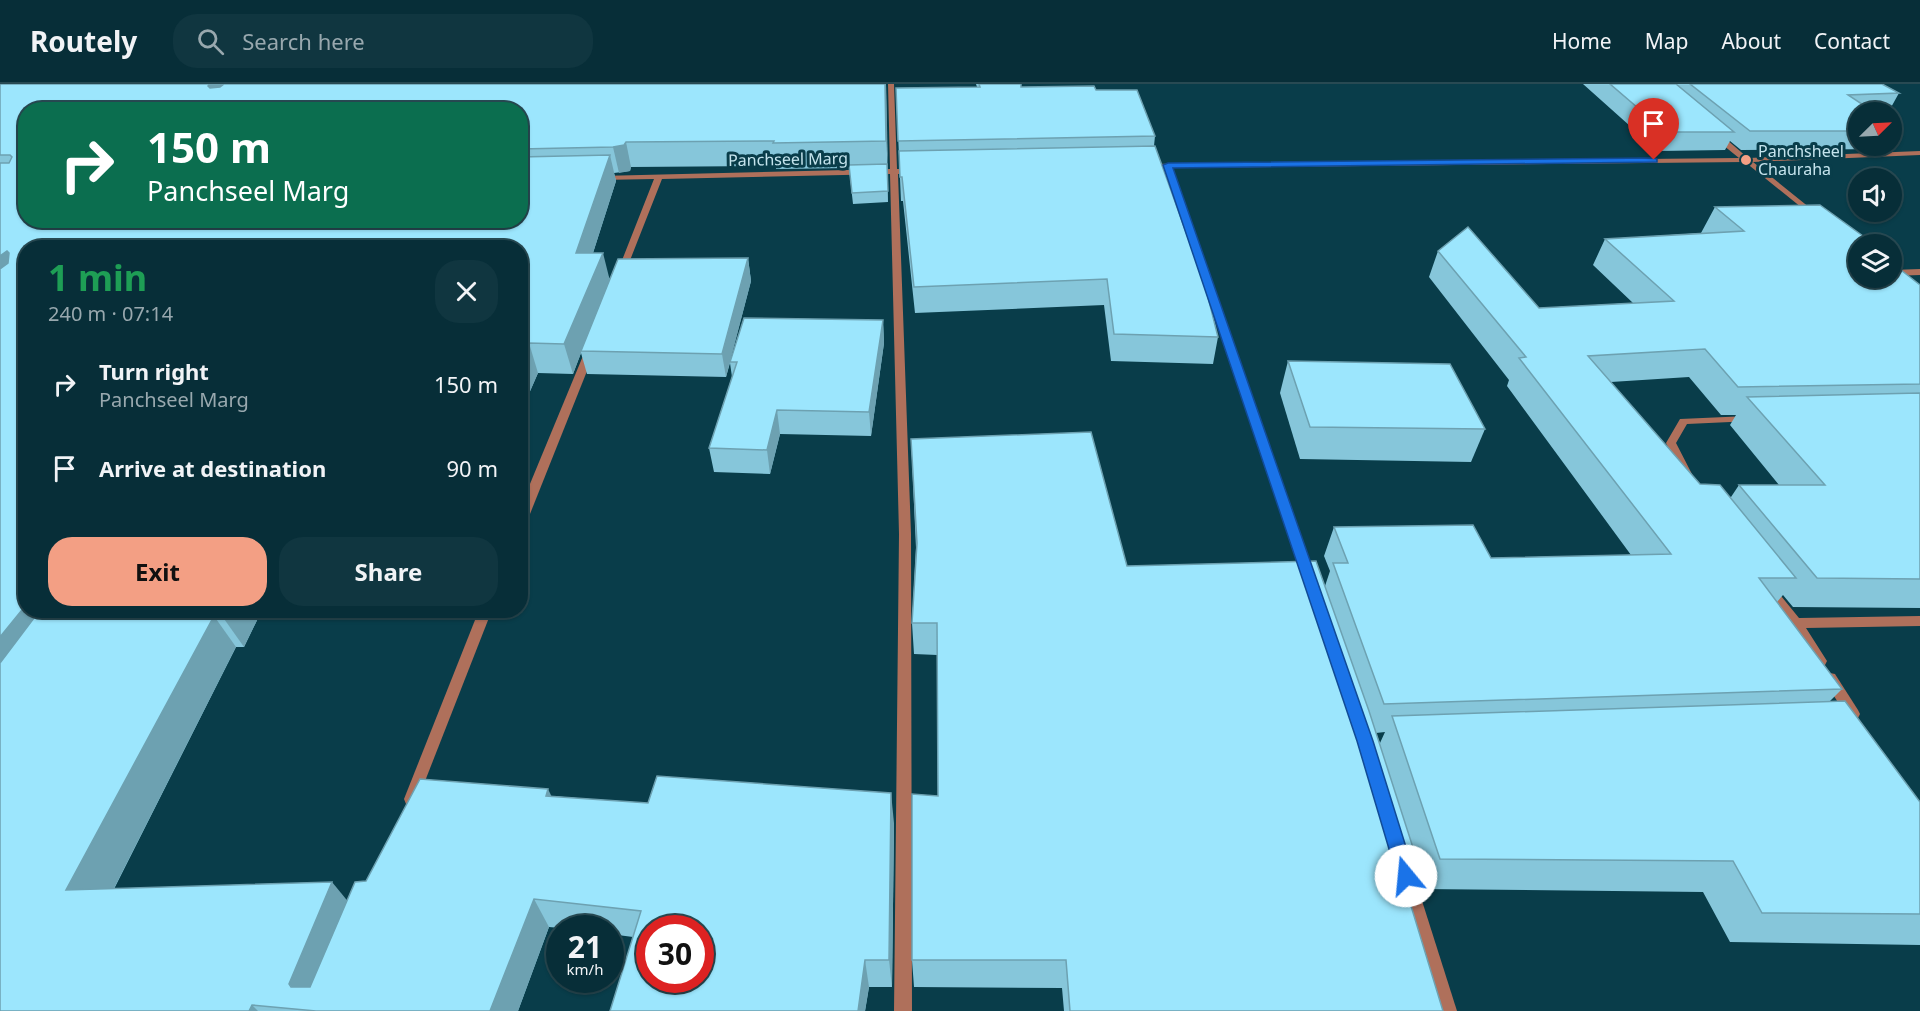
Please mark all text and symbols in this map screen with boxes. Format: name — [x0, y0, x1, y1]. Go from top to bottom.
search box — [173, 14, 593, 68]
text: Routely — [30, 22, 137, 60]
icon: search — [194, 25, 227, 58]
text: Search here — [242, 26, 365, 56]
text: Home — [1552, 27, 1612, 55]
text: Map — [1645, 27, 1688, 55]
text: About — [1721, 27, 1781, 55]
text: Contact — [1814, 27, 1890, 55]
pin — [1628, 98, 1679, 160]
north arrow — [1848, 102, 1902, 156]
map controls — [1848, 102, 1902, 288]
icon: arrive — [1637, 107, 1670, 140]
text: 150 m — [147, 118, 271, 175]
icon: right — [48, 126, 126, 204]
place label: Panchsheel Chauraha — [1758, 140, 1844, 180]
street label: Panchseel Marg — [728, 147, 848, 171]
marker: Panchsheel Chauraha — [1739, 153, 1753, 167]
button: sound — [1848, 168, 1902, 222]
text: Panchseel Marg — [147, 172, 349, 209]
button: layers — [1848, 234, 1902, 288]
text: 1 min — [48, 253, 147, 302]
button: close — [435, 260, 498, 323]
text: 240 m · 07:14 — [48, 300, 173, 327]
text: Turn right — [99, 356, 209, 386]
icon: right — [48, 368, 81, 401]
text: 150 m — [434, 369, 498, 399]
text: Panchseel Marg — [99, 386, 249, 413]
icon: arrive — [48, 452, 81, 485]
text: Arrive at destination — [99, 453, 326, 483]
text: 90 m — [447, 453, 498, 483]
button: Exit — [48, 537, 267, 606]
button: Share — [279, 537, 498, 606]
position arrow — [1374, 844, 1438, 908]
speed limit sign: 30 — [636, 915, 714, 993]
text: 21 — [568, 926, 602, 967]
text: km/h — [567, 959, 603, 979]

